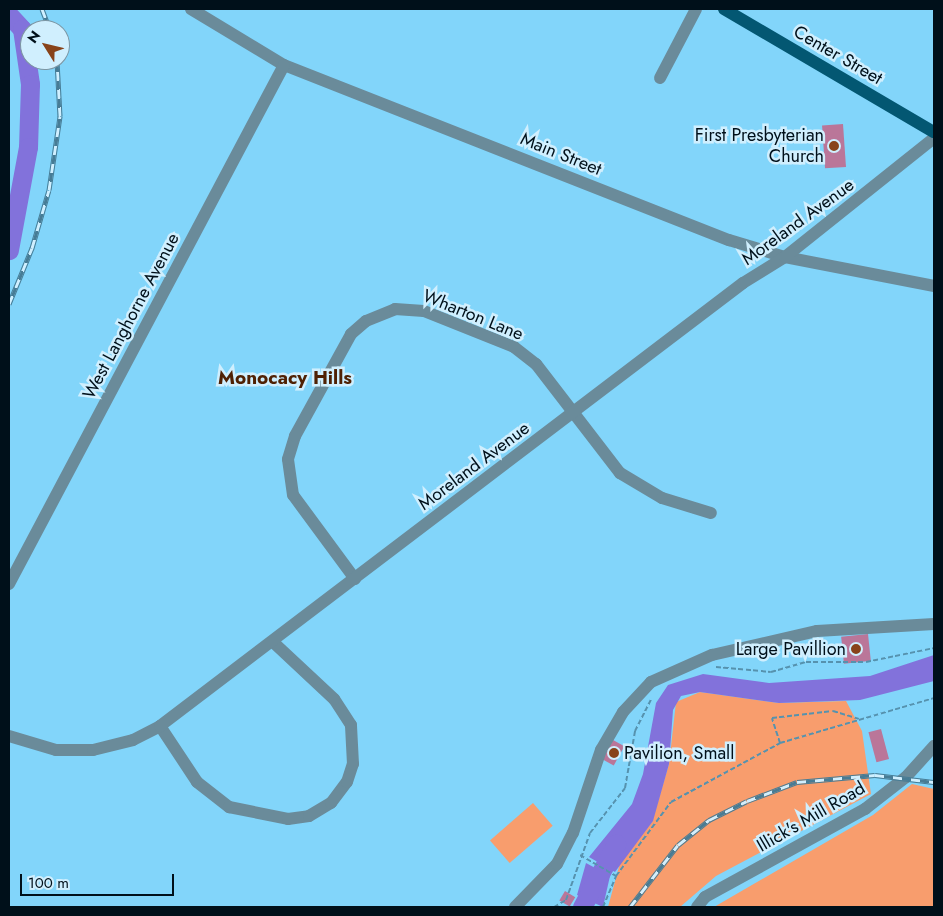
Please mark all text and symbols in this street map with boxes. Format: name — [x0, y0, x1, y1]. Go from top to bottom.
north arrow — [20, 20, 70, 70]
street label: Center Street — [790, 21, 886, 89]
text: N — [22, 26, 45, 47]
place label: First Presbyterian Church — [695, 125, 824, 168]
street label: Main Street — [517, 128, 605, 180]
marker: First Presbyterian Church — [828, 140, 840, 152]
street label: Moreland Avenue — [738, 174, 858, 270]
street label: West Langhorne Avenue — [78, 229, 184, 403]
street label: Wharton Lane — [420, 285, 526, 345]
district label: Monocacy Hills — [218, 367, 352, 389]
street label: Moreland Avenue — [414, 417, 534, 515]
place label: Large Pavillion — [736, 638, 846, 660]
marker: Large Pavillion — [850, 643, 862, 655]
place label: Pavilion, Small — [624, 742, 734, 764]
marker: Pavilion, Small — [608, 747, 620, 759]
street label: Illick's Mill Road — [753, 777, 869, 857]
scale bar — [22, 864, 176, 896]
text: 100 m — [28, 872, 69, 894]

